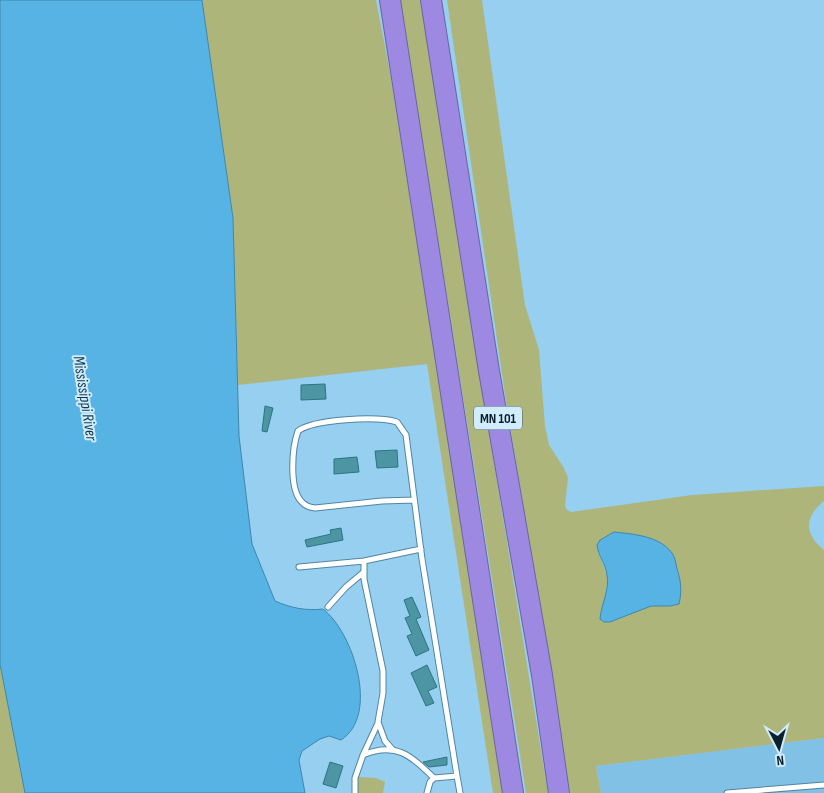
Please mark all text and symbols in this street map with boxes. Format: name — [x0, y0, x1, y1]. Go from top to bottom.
water label: Mississippi River — [68, 355, 101, 442]
road number: MN 101 — [474, 406, 522, 429]
north arrow — [754, 723, 804, 773]
text: N — [776, 752, 785, 769]

